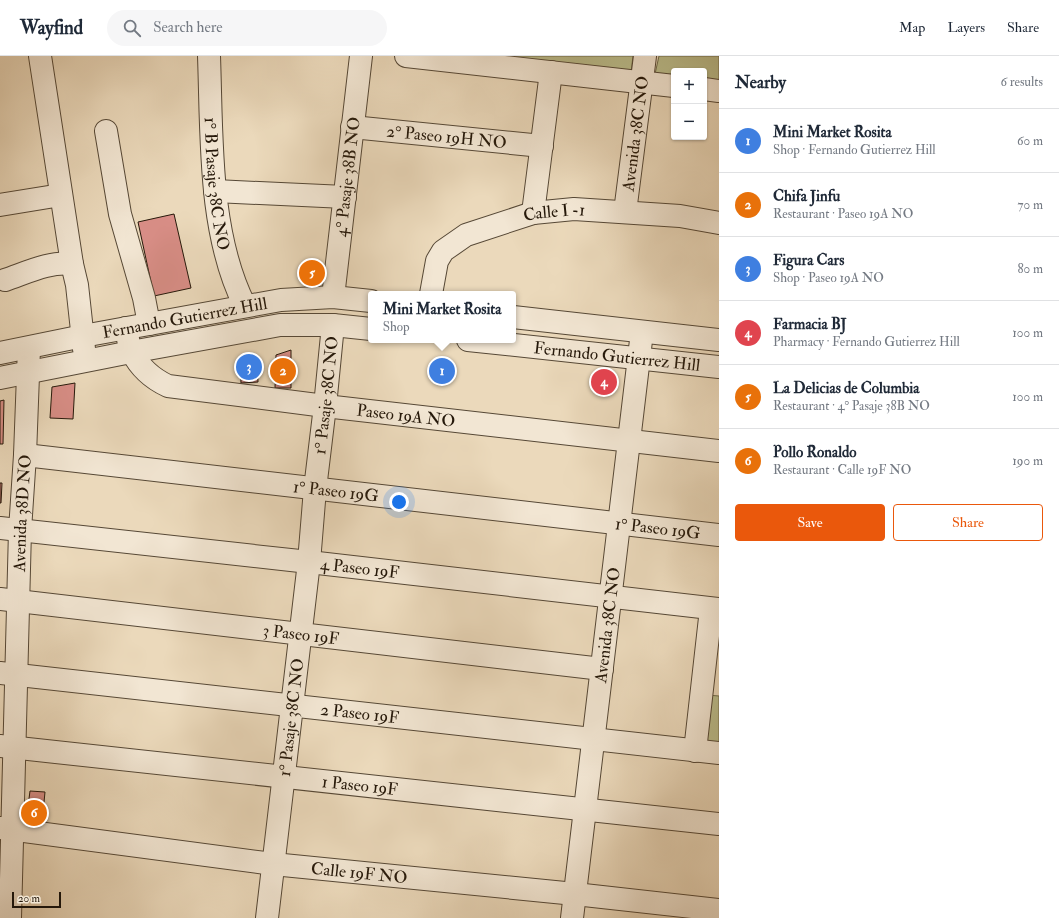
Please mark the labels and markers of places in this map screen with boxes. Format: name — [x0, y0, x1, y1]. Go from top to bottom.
pin: 5 — [299, 258, 325, 288]
pin: 3 — [236, 352, 262, 382]
pin: 2 — [270, 356, 296, 386]
pin: 1 — [429, 356, 455, 386]
pin: 4 — [591, 367, 617, 397]
pin: 6 — [21, 798, 47, 828]

